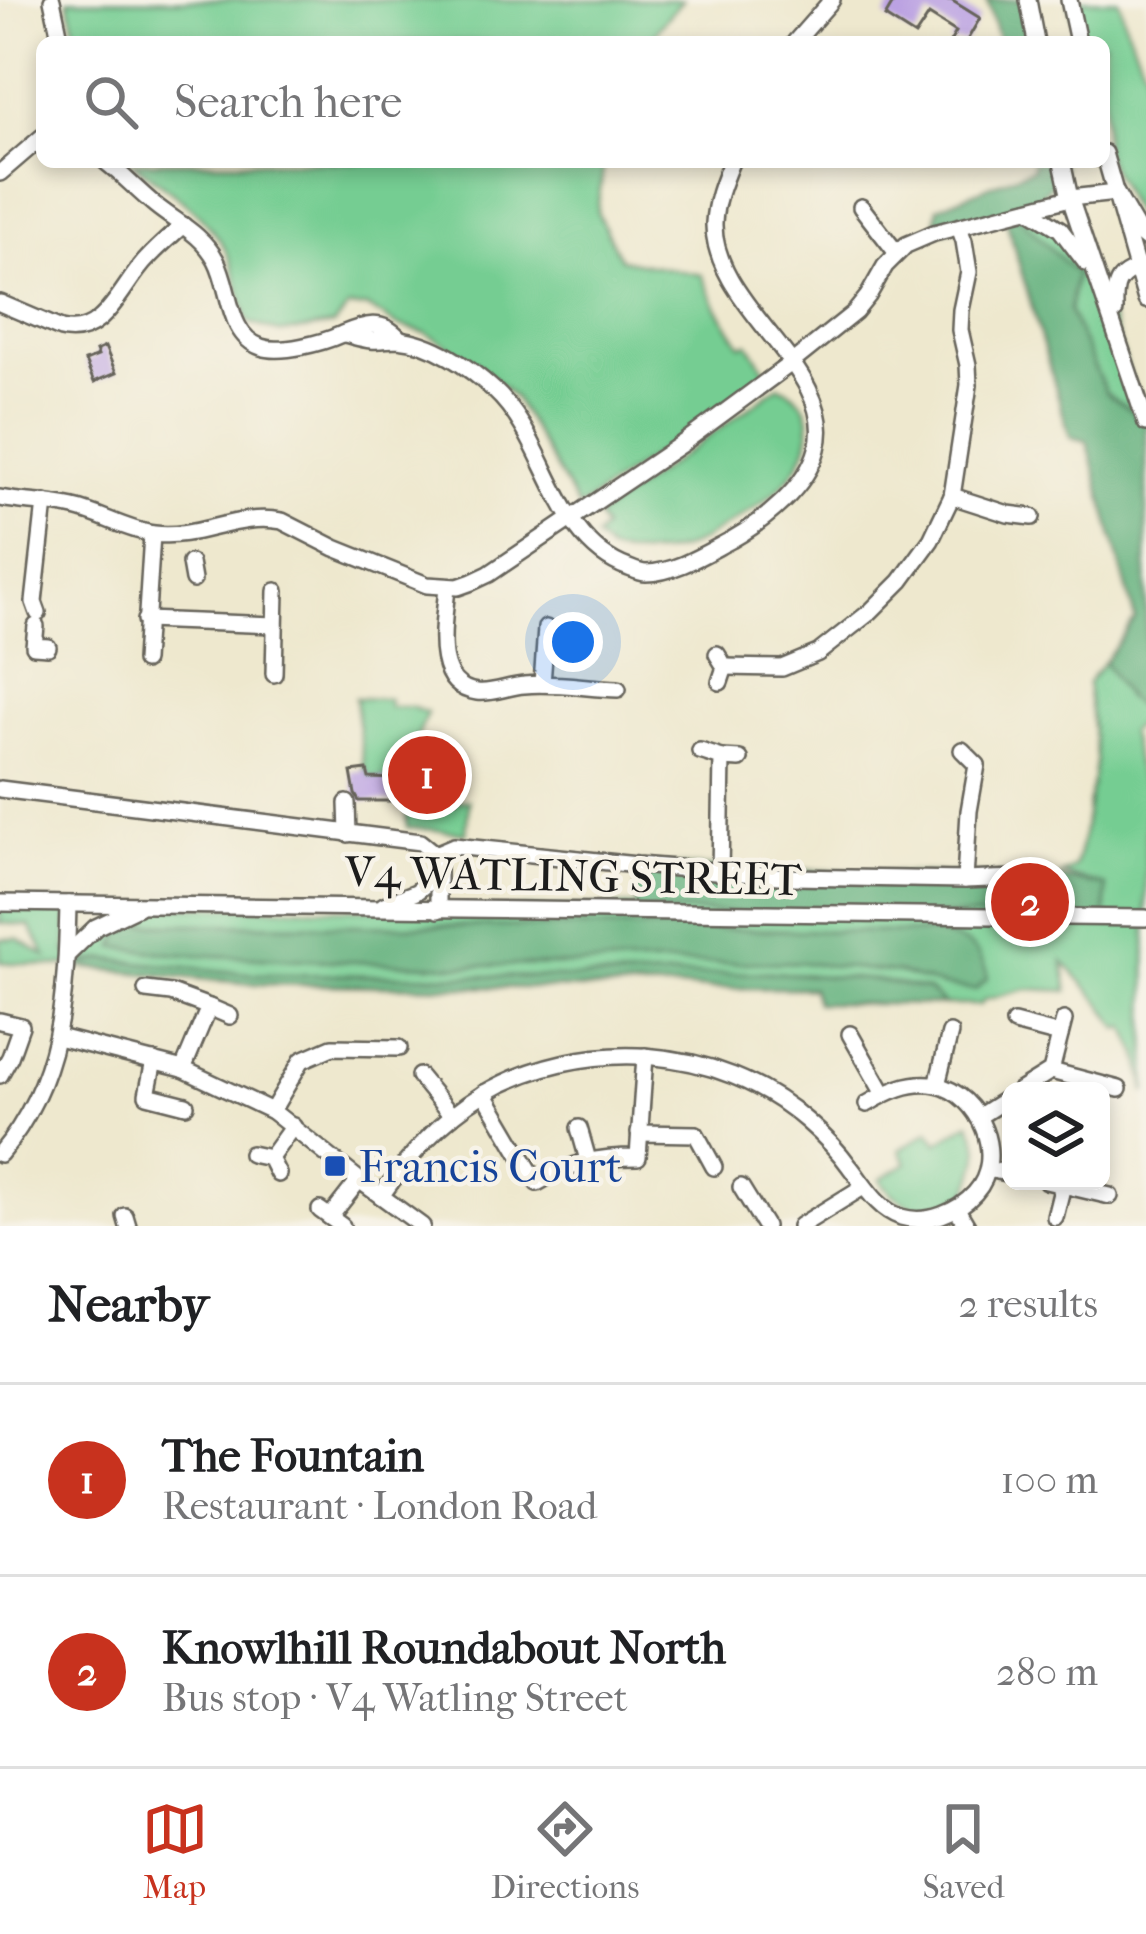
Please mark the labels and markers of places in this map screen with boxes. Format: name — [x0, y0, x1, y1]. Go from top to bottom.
pin: 1 — [388, 730, 466, 820]
pin: 2 — [991, 857, 1069, 947]
place label: Francis Court — [359, 1141, 622, 1194]
marker: Francis Court — [322, 1153, 348, 1179]

